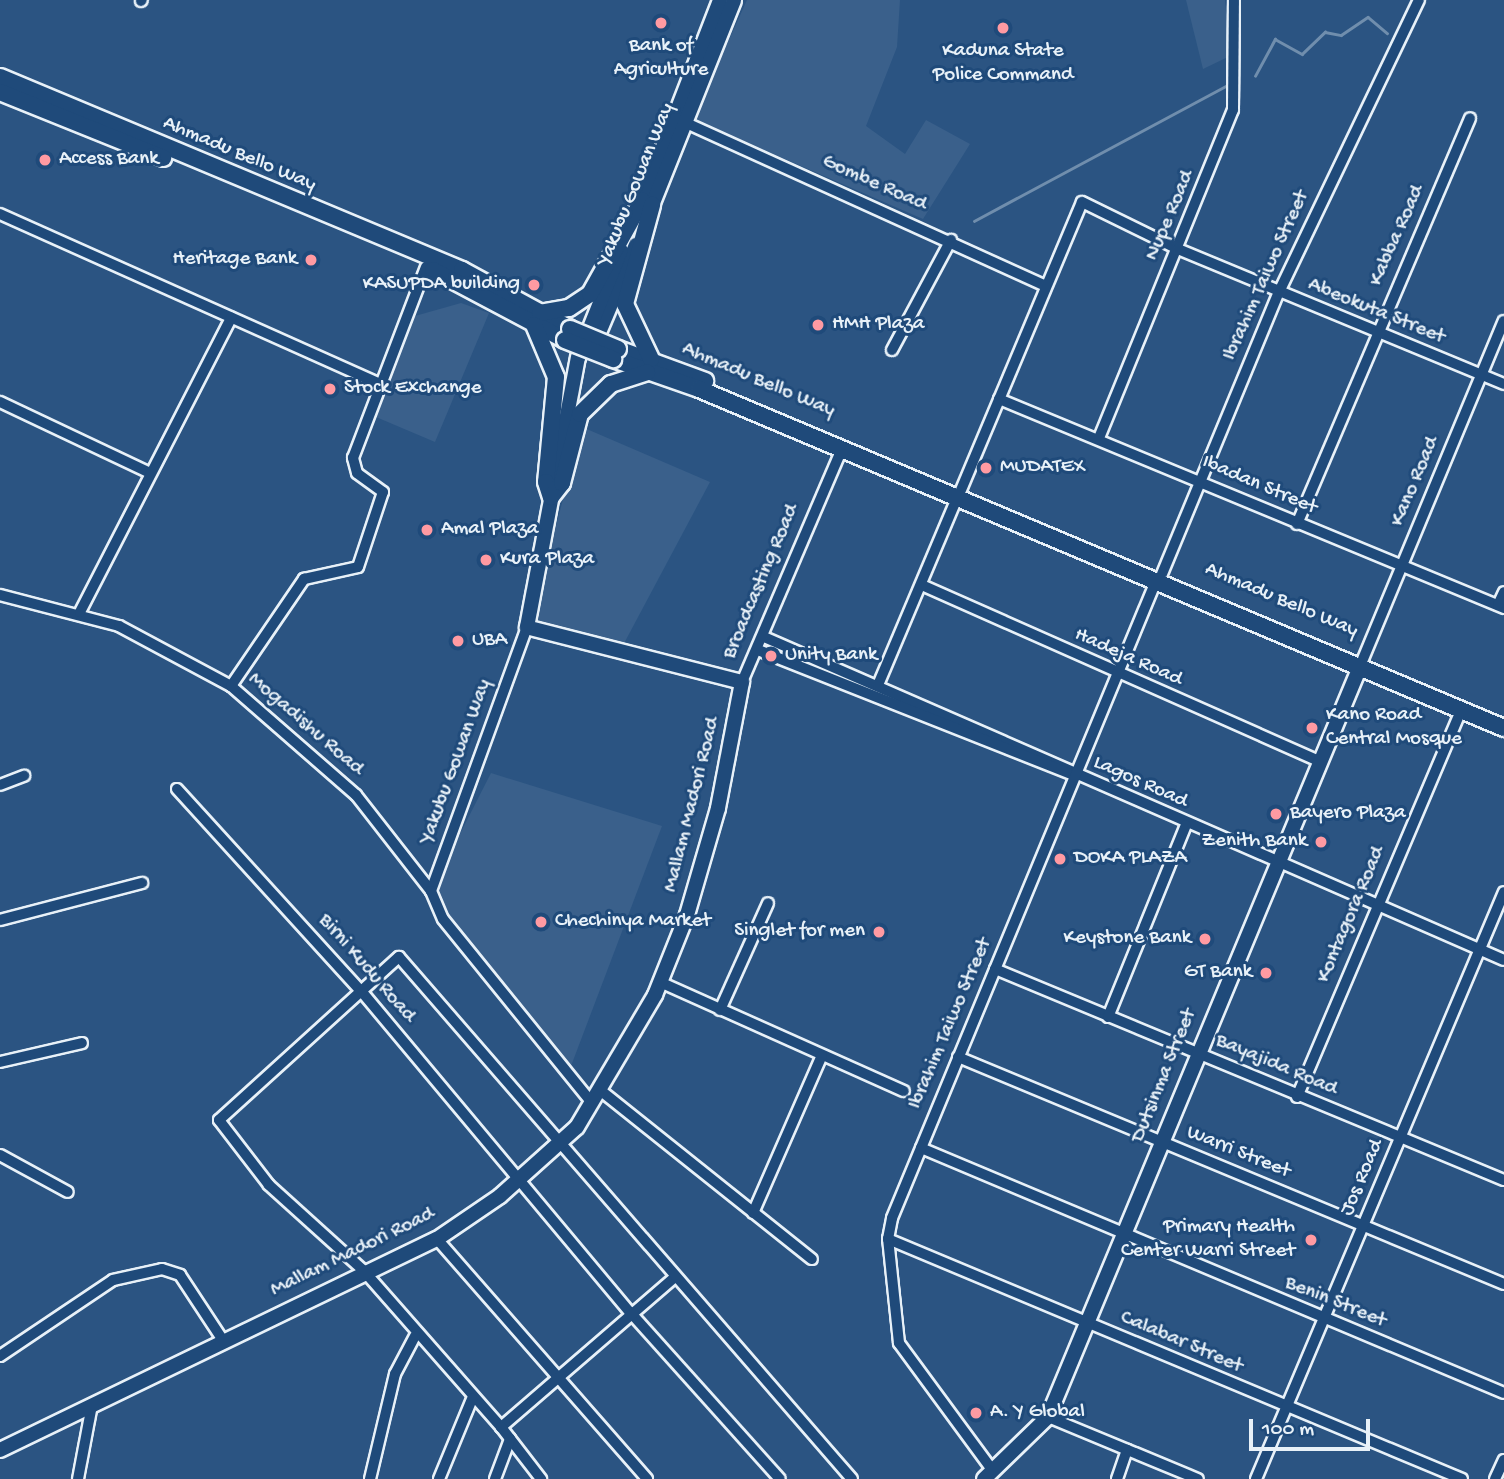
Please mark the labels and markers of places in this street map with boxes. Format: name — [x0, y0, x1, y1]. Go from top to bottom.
marker: Bank of Agriculture — [653, 15, 669, 31]
marker: Kaduna State Police Command — [995, 20, 1011, 36]
place label: Bank of Agriculture — [614, 34, 708, 84]
place label: Kaduna State Police Command — [933, 39, 1073, 89]
place label: Access Bank — [59, 147, 159, 173]
marker: Access Bank — [37, 152, 53, 168]
place label: Heritage Bank — [172, 247, 297, 273]
marker: Heritage Bank — [303, 252, 319, 268]
place label: KASUPDA building — [363, 272, 520, 298]
marker: KASUPDA building — [526, 277, 542, 293]
place label: HMH Plaza — [832, 312, 924, 338]
marker: HMH Plaza — [810, 317, 826, 333]
place label: Stock Exchange — [344, 376, 482, 402]
marker: Stock Exchange — [322, 381, 338, 397]
place label: MUDATEX — [1000, 455, 1085, 481]
marker: MUDATEX — [978, 460, 994, 476]
place label: Amal Plaza — [441, 517, 538, 543]
marker: Amal Plaza — [419, 522, 435, 538]
place label: Kura Plaza — [500, 547, 594, 573]
marker: Kura Plaza — [478, 552, 494, 568]
place label: UBA — [472, 628, 507, 654]
marker: UBA — [450, 633, 466, 649]
place label: Unity Bank — [785, 643, 877, 669]
marker: Unity Bank — [763, 648, 779, 664]
place label: Kano Road Central Mosque — [1326, 703, 1462, 753]
marker: Kano Road Central Mosque — [1304, 720, 1320, 736]
place label: Bayero Plaza — [1290, 801, 1406, 827]
marker: Bayero Plaza — [1268, 806, 1284, 822]
place label: Zenith Bank — [1201, 829, 1307, 855]
marker: Zenith Bank — [1313, 834, 1329, 850]
place label: DOKA PLAZA — [1074, 846, 1187, 872]
marker: DOKA PLAZA — [1052, 851, 1068, 867]
place label: Chechinya Market — [555, 909, 711, 935]
marker: Chechinya Market — [533, 914, 549, 930]
place label: Singlet for men — [734, 919, 865, 945]
marker: Singlet for men — [871, 924, 887, 940]
place label: Keystone Bank — [1064, 926, 1191, 952]
marker: Keystone Bank — [1197, 931, 1213, 947]
place label: GT Bank — [1184, 960, 1252, 986]
marker: GT Bank — [1258, 965, 1274, 981]
place label: Primary Health Center Warri Street — [1121, 1215, 1295, 1265]
marker: Primary Health Center Warri Street — [1301, 1230, 1321, 1250]
place label: A. Y Global — [990, 1400, 1085, 1426]
marker: A. Y Global — [968, 1405, 984, 1421]

